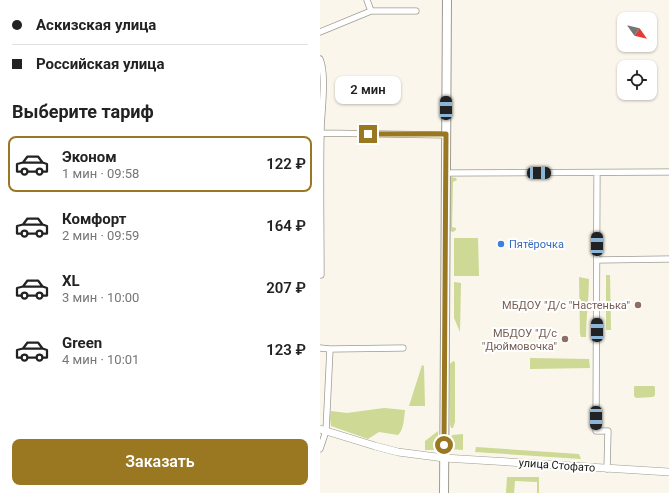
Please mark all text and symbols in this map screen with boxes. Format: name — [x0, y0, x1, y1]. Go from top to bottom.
north arrow — [617, 12, 657, 52]
map controls — [617, 12, 657, 100]
text: Аскизская улица — [36, 16, 156, 34]
text: Российская улица — [36, 55, 164, 73]
button: locate — [617, 60, 657, 100]
callout: 2 мин — [335, 76, 401, 104]
text: 2 мин — [350, 82, 386, 97]
car — [440, 96, 452, 120]
text: Выберите тариф — [12, 101, 154, 122]
route end — [359, 125, 377, 143]
icon: car — [14, 146, 50, 182]
text: Эконом — [62, 148, 117, 166]
text: 122 ₽ — [266, 155, 306, 173]
text: 1 мин · 09:58 — [62, 166, 139, 181]
car — [527, 167, 551, 179]
icon: car — [14, 208, 50, 244]
text: Комфорт — [62, 210, 126, 228]
text: 164 ₽ — [266, 217, 306, 235]
text: 2 мин · 09:59 — [62, 228, 139, 243]
car — [591, 232, 603, 256]
place label: Пятёрочка — [509, 238, 564, 251]
marker: Пятёрочка — [496, 239, 506, 249]
icon: car — [14, 270, 50, 306]
text: XL — [62, 272, 80, 290]
text: 207 ₽ — [266, 279, 306, 297]
text: 3 мин · 10:00 — [62, 290, 139, 305]
place label: МБДОУ "Д/с "Настенька" — [502, 299, 630, 312]
marker: МБДОУ "Д/с "Настенька" — [633, 300, 643, 310]
car — [591, 318, 603, 342]
place label: МБДОУ "Д/с "Дюймовочка" — [482, 327, 557, 353]
icon: car — [14, 332, 50, 368]
text: Green — [62, 334, 102, 352]
marker: МБДОУ "Д/с "Дюймовочка" — [560, 334, 570, 344]
text: 123 ₽ — [266, 341, 306, 359]
text: 4 мин · 10:01 — [62, 352, 139, 367]
car — [590, 406, 602, 430]
route start — [435, 436, 453, 454]
button: Заказать — [12, 439, 308, 485]
street label: улица Стофато — [518, 456, 596, 475]

